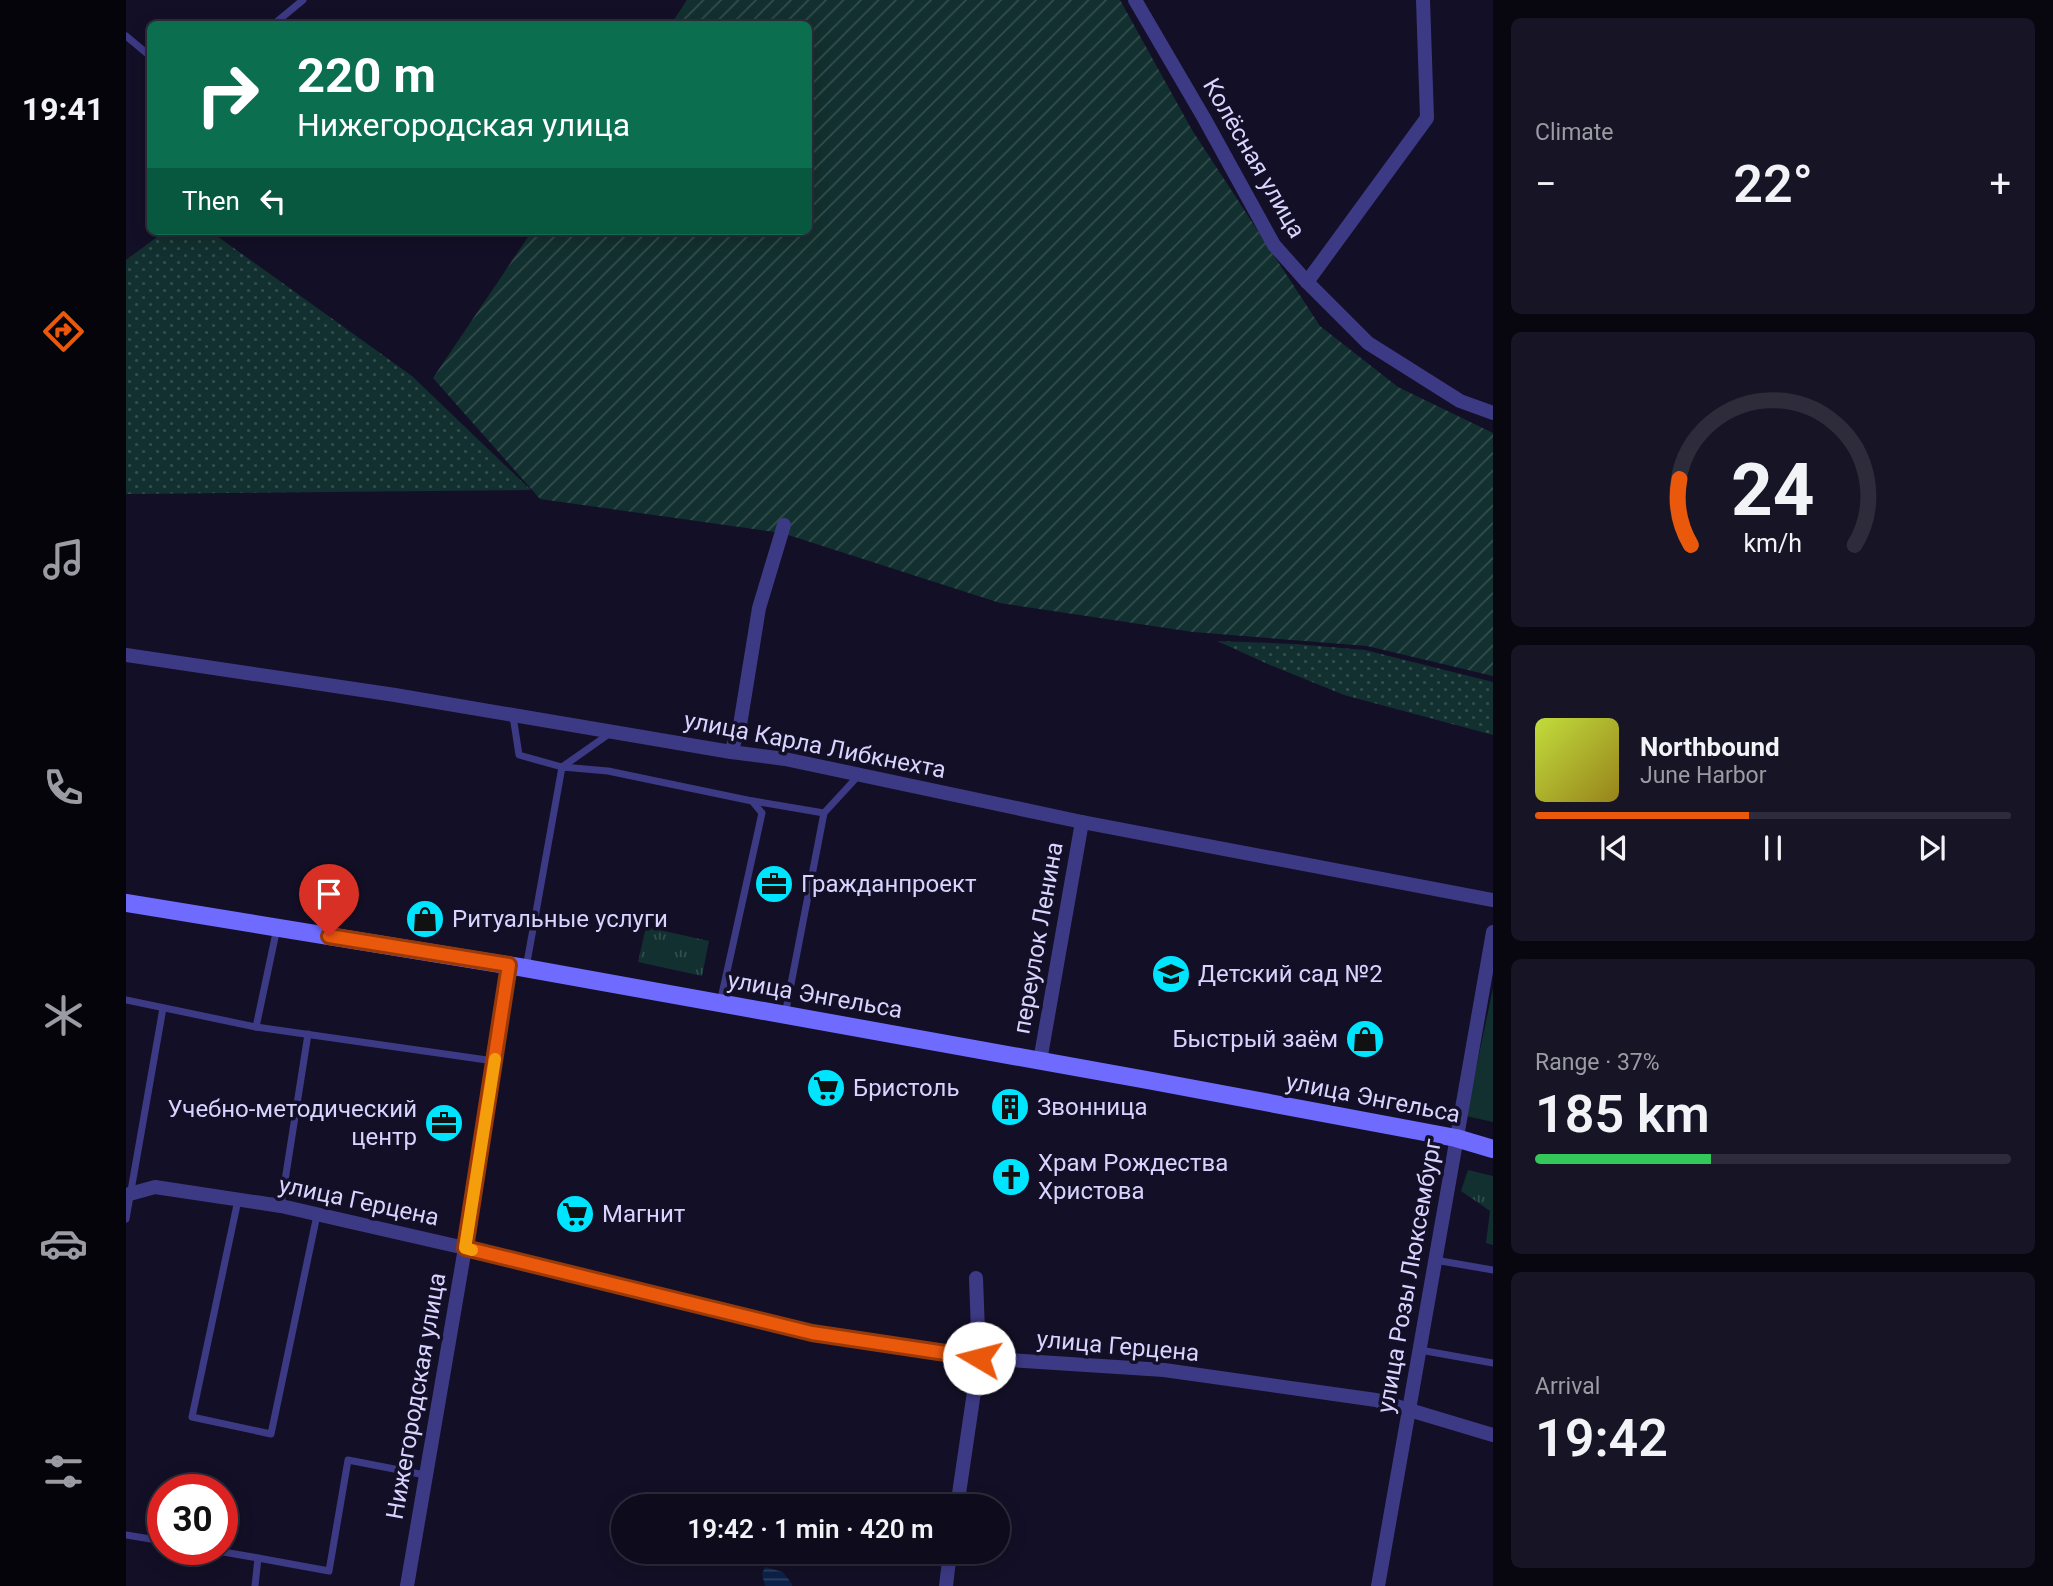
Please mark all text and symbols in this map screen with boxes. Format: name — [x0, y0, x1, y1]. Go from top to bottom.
text: 220 m — [297, 47, 436, 104]
icon: right — [182, 49, 273, 140]
street label: Колёсная улица — [1197, 73, 1311, 243]
text: 19:41 — [22, 90, 104, 128]
text: Нижегородская улица — [297, 106, 630, 144]
text: Climate — [1535, 119, 1614, 146]
text: 22° — [1733, 154, 1813, 215]
text: − — [1535, 162, 1557, 206]
text: + — [1989, 162, 2011, 206]
icon: left — [254, 182, 292, 220]
text: Then — [182, 186, 240, 216]
icon: directions — [39, 307, 88, 356]
text: 24 — [1731, 448, 1815, 534]
text: km/h — [1744, 529, 1802, 558]
icon: music — [39, 535, 88, 584]
street label: улица Карла Либкнехта — [682, 706, 948, 784]
text: Northbound — [1640, 732, 1780, 762]
text: June Harbor — [1640, 762, 1767, 789]
icon: phone — [39, 763, 88, 812]
icon: previous — [1595, 829, 1633, 867]
icon: pause — [1754, 829, 1792, 867]
icon: next — [1913, 829, 1951, 867]
street label: переулок Ленина — [1007, 840, 1069, 1036]
office icon: Гражданпроект — [753, 863, 795, 905]
pin — [299, 864, 359, 936]
place label: Гражданпроект — [801, 870, 977, 898]
icon: arrive — [310, 875, 348, 913]
shop icon: Ритуальные услуги — [404, 898, 446, 940]
place label: Ритуальные услуги — [452, 905, 668, 933]
school or university icon: Детский сад №2 — [1150, 953, 1192, 995]
place label: Детский сад №2 — [1198, 960, 1383, 988]
street label: улица Энгельса — [725, 966, 905, 1024]
icon: climate — [39, 991, 88, 1040]
shop icon: Быстрый заём — [1344, 1018, 1386, 1060]
place label: Быстрый заём — [1172, 1025, 1338, 1053]
text: Range · 37% — [1535, 1049, 1660, 1076]
supermarket icon: Бристоль — [805, 1067, 847, 1109]
street label: улица Энгельса — [1283, 1067, 1463, 1129]
place label: Бристоль — [853, 1074, 959, 1102]
text: 185 km — [1535, 1084, 1710, 1145]
building icon: Звонница — [989, 1086, 1031, 1128]
place label: Звонница — [1037, 1093, 1147, 1121]
place label: Учебно-методический центр — [168, 1095, 417, 1151]
office icon: Учебно-методический центр — [423, 1102, 465, 1144]
street label: улица Розы Люксембург — [1371, 1137, 1447, 1415]
place label: Храм Рождества Христова — [1038, 1149, 1228, 1205]
church icon: Храм Рождества Христова — [990, 1156, 1032, 1198]
street label: улица Герцена — [276, 1170, 442, 1232]
supermarket icon: Магнит — [554, 1193, 596, 1235]
place label: Магнит — [602, 1200, 686, 1228]
icon: car — [39, 1219, 88, 1268]
street label: Нижегородская улица — [381, 1271, 451, 1521]
position arrow — [942, 1321, 1016, 1395]
street label: улица Герцена — [1036, 1325, 1200, 1367]
text: Arrival — [1535, 1373, 1600, 1400]
text: 19:42 — [1535, 1408, 1668, 1469]
icon: filters — [39, 1447, 88, 1496]
speed limit sign: 30 — [147, 1474, 238, 1565]
text: 19:42 · 1 min · 420 m — [687, 1514, 934, 1544]

